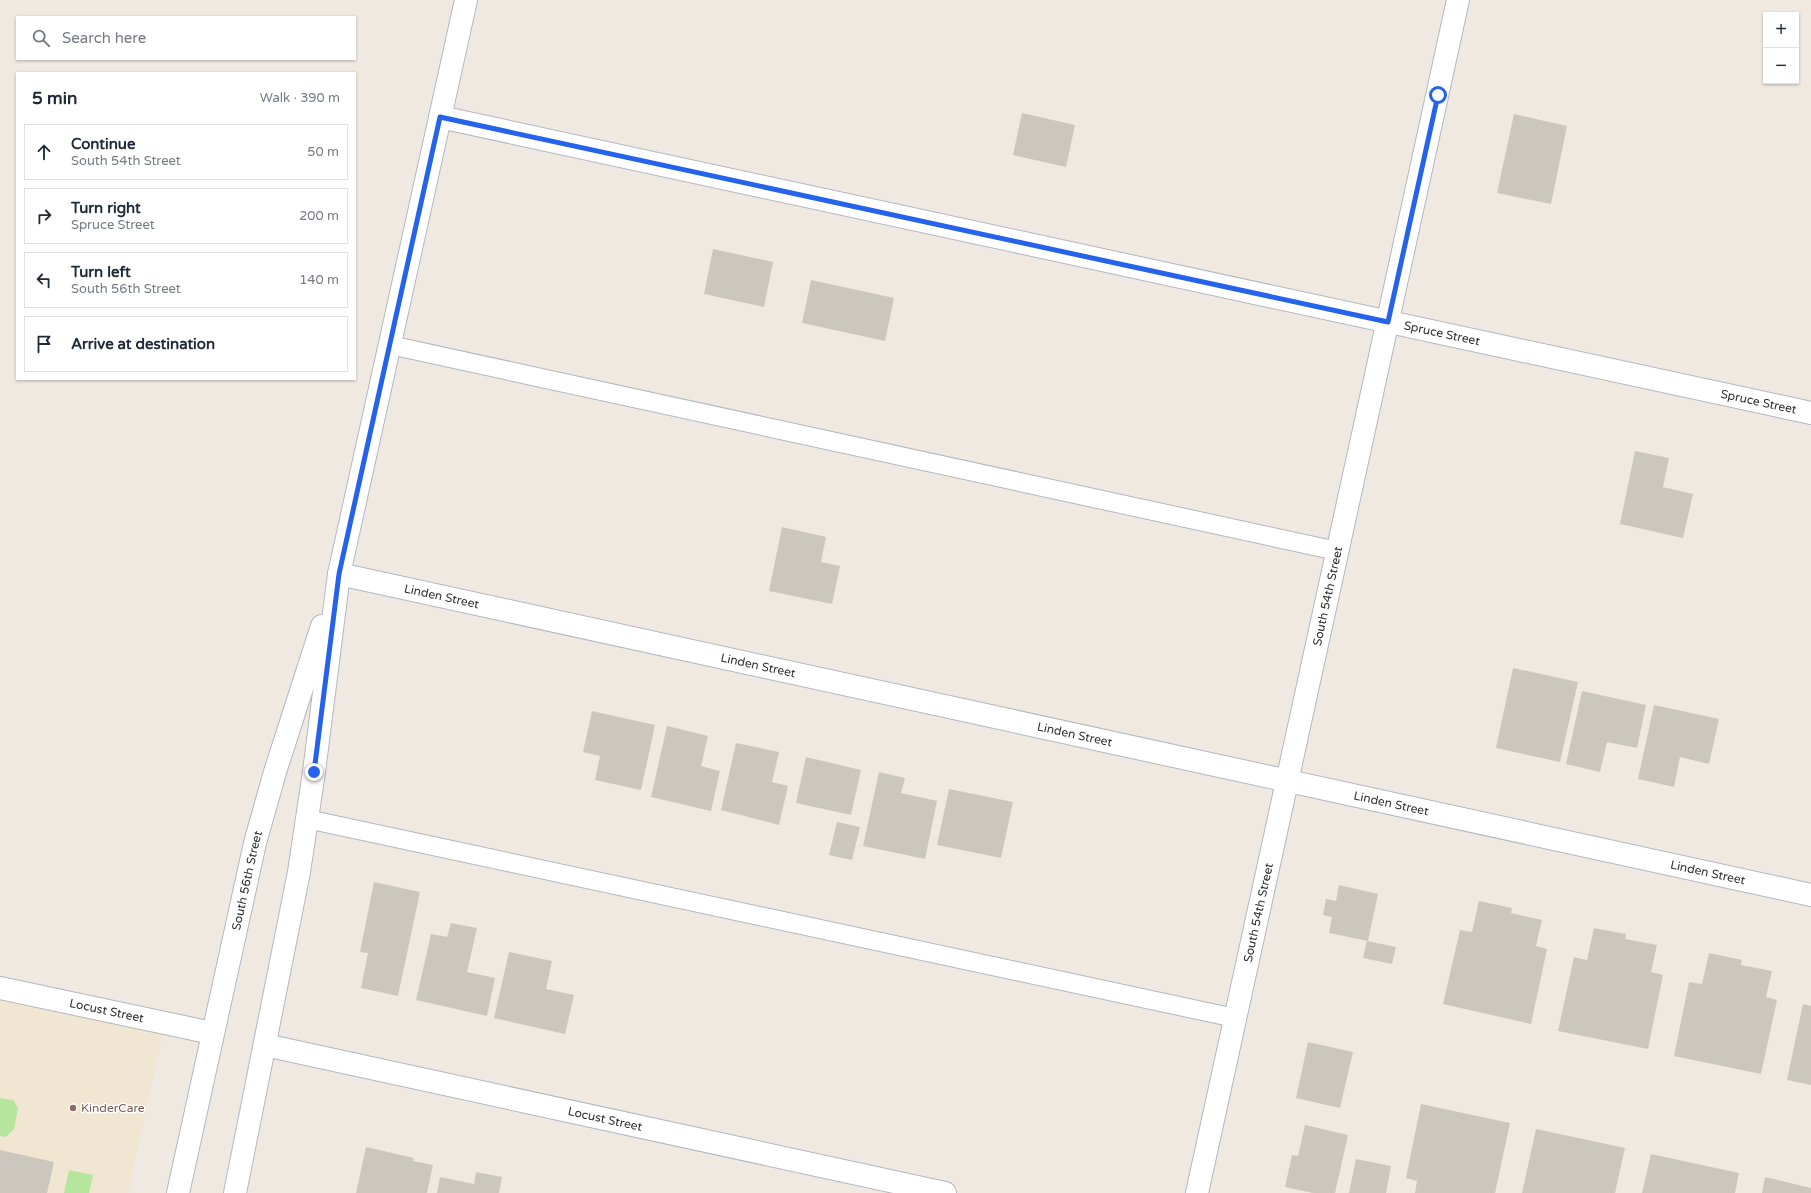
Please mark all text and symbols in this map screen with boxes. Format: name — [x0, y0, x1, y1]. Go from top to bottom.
map controls — [1763, 12, 1799, 84]
button: + — [1763, 12, 1799, 48]
search box — [16, 16, 356, 60]
icon: search — [30, 27, 52, 49]
text: Search here — [62, 29, 146, 47]
button: − — [1763, 48, 1799, 84]
route start — [1429, 86, 1447, 104]
text: 5 min — [32, 88, 77, 109]
text: Walk · 390 m — [260, 90, 340, 106]
text: Continue — [71, 135, 135, 153]
icon: ahead — [33, 141, 55, 163]
text: 50 m — [307, 144, 339, 160]
text: South 54th Street — [71, 153, 181, 169]
text: Turn right — [71, 199, 141, 217]
icon: right — [33, 205, 55, 227]
text: 200 m — [299, 208, 339, 224]
text: Spruce Street — [71, 217, 155, 233]
text: Turn left — [71, 263, 131, 281]
icon: left — [33, 269, 55, 291]
text: 140 m — [299, 272, 339, 288]
text: South 56th Street — [71, 281, 181, 297]
street label: Spruce Street — [1403, 318, 1482, 348]
icon: arrive — [33, 333, 55, 355]
text: Arrive at destination — [71, 335, 215, 353]
street label: Spruce Street — [1719, 387, 1798, 417]
street label: South 54th Street — [1310, 545, 1345, 647]
street label: Linden Street — [403, 581, 481, 611]
street label: Linden Street — [719, 650, 797, 680]
street label: Linden Street — [1036, 719, 1114, 750]
route end — [305, 763, 323, 781]
street label: Linden Street — [1352, 788, 1430, 819]
street label: South 56th Street — [229, 829, 265, 932]
street label: Linden Street — [1669, 858, 1747, 888]
street label: South 54th Street — [1241, 861, 1276, 964]
street label: Locust Street — [68, 996, 146, 1025]
place label: KinderCare — [81, 1101, 145, 1115]
marker: KinderCare — [68, 1103, 78, 1113]
street label: Locust Street — [567, 1104, 644, 1134]

